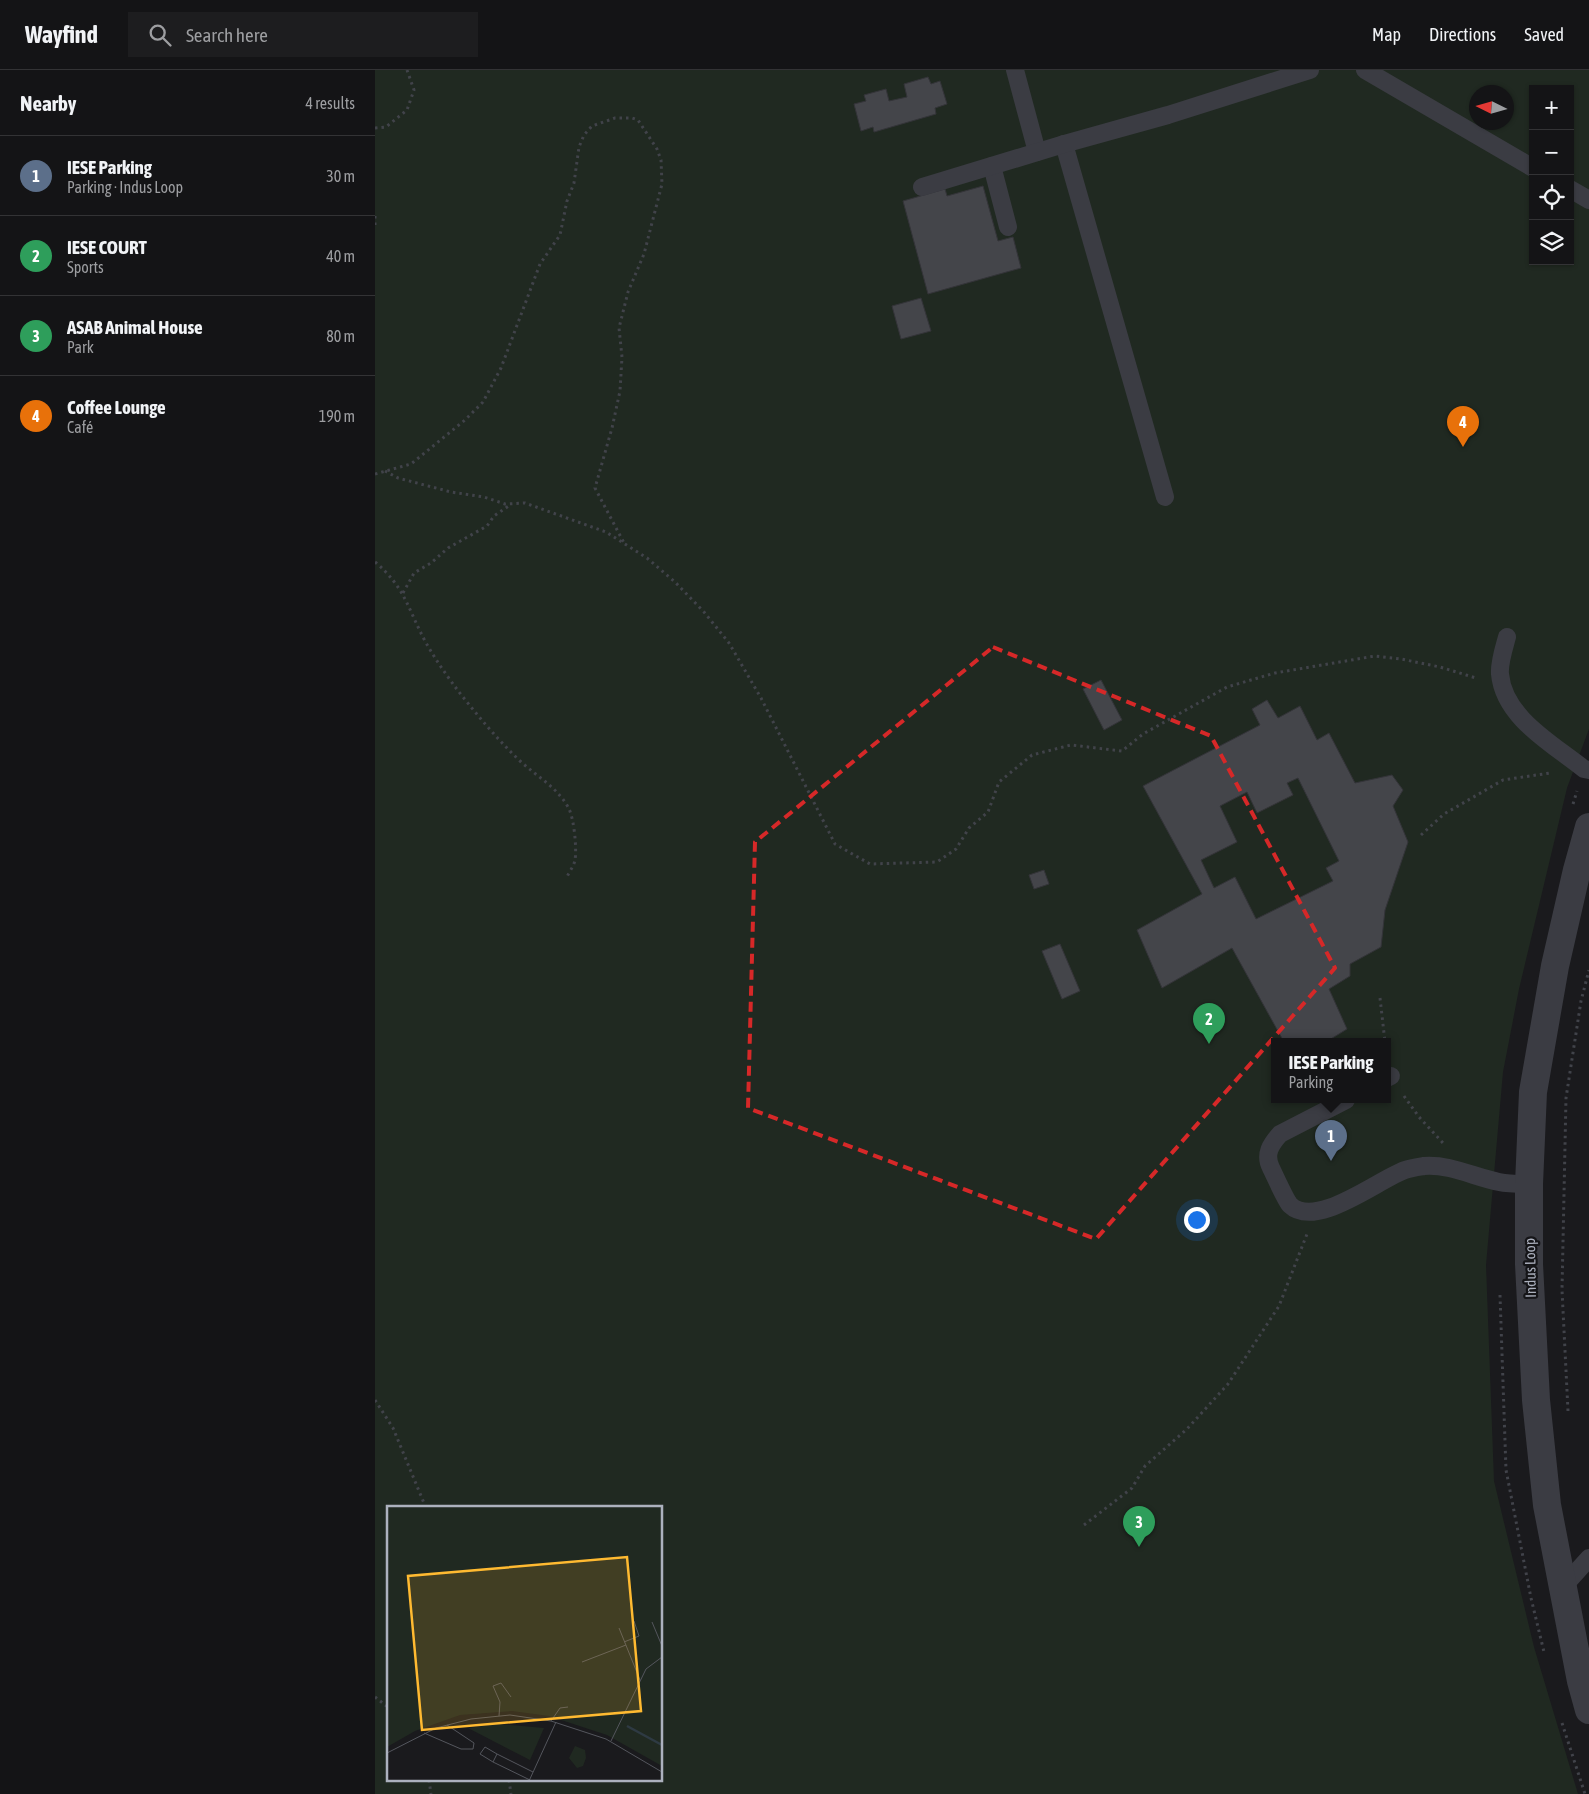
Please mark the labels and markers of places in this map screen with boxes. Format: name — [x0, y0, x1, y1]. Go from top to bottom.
pin: 4 — [1447, 406, 1479, 447]
pin: 2 — [1193, 1003, 1225, 1044]
pin: 1 — [1315, 1120, 1347, 1161]
pin: 3 — [1123, 1506, 1155, 1547]

